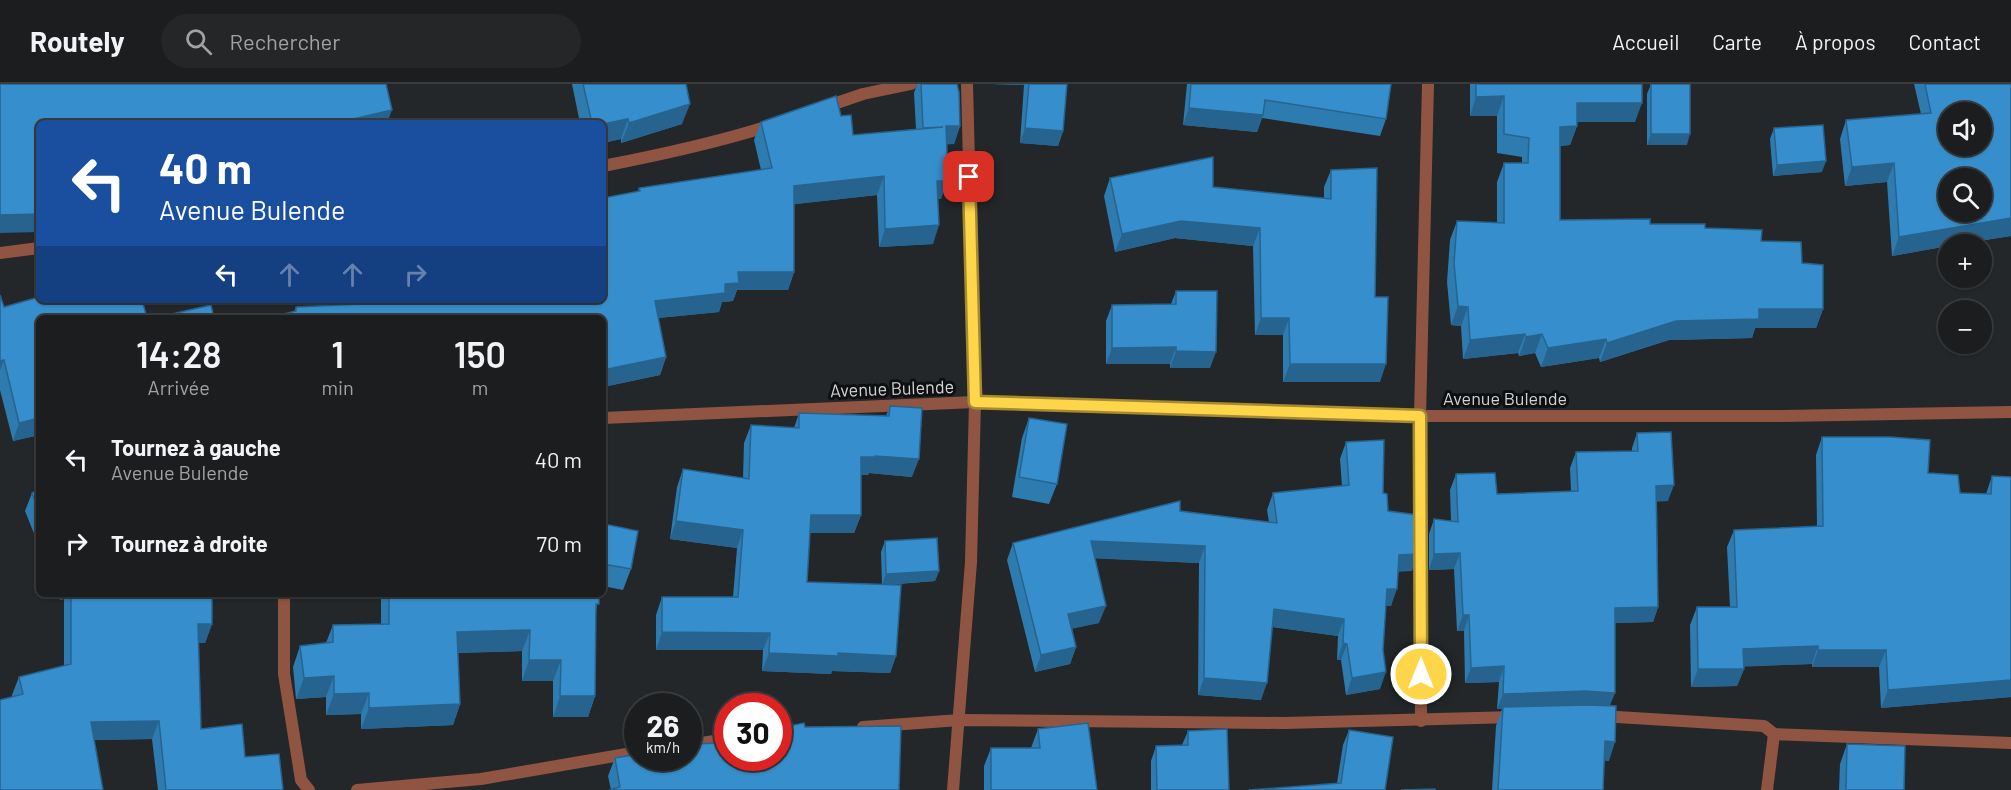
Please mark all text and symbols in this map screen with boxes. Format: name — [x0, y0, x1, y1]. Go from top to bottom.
search box — [161, 14, 581, 68]
text: Routely — [30, 24, 125, 58]
icon: search — [182, 25, 215, 58]
text: Rechercher — [230, 28, 340, 54]
text: Accueil — [1612, 29, 1679, 54]
text: Carte — [1712, 29, 1762, 54]
text: À propos — [1795, 29, 1876, 54]
text: Contact — [1909, 29, 1981, 54]
map controls — [1938, 102, 1992, 354]
button: sound — [1938, 102, 1992, 156]
text: 40 m — [159, 142, 252, 192]
icon: left — [60, 144, 138, 222]
pin — [943, 151, 994, 202]
icon: arrive — [952, 160, 985, 193]
button: search — [1938, 168, 1992, 222]
text: Avenue Bulende — [159, 193, 345, 225]
button: + — [1938, 234, 1992, 288]
icon: left — [210, 258, 243, 291]
icon: ahead — [273, 258, 306, 291]
icon: ahead — [336, 258, 369, 291]
icon: right — [399, 258, 432, 291]
button: − — [1938, 300, 1992, 354]
text: 14:28 — [136, 332, 222, 375]
text: 1 — [331, 332, 344, 375]
text: 150 — [454, 332, 506, 375]
text: Arrivée — [148, 375, 210, 399]
text: min — [321, 375, 354, 399]
text: m — [472, 375, 488, 399]
street label: Avenue Bulende — [830, 375, 954, 401]
street label: Avenue Bulende — [1443, 387, 1567, 409]
text: Tournez à gauche — [111, 434, 281, 460]
icon: left — [60, 443, 93, 476]
text: 40 m — [535, 446, 582, 472]
text: Avenue Bulende — [111, 460, 249, 484]
icon: right — [60, 527, 93, 560]
text: Tournez à droite — [111, 530, 268, 556]
text: 70 m — [537, 530, 582, 556]
position arrow — [1389, 642, 1453, 706]
speed limit sign: 30 — [714, 693, 792, 771]
text: 26 — [647, 707, 679, 743]
text: km/h — [646, 738, 680, 756]

